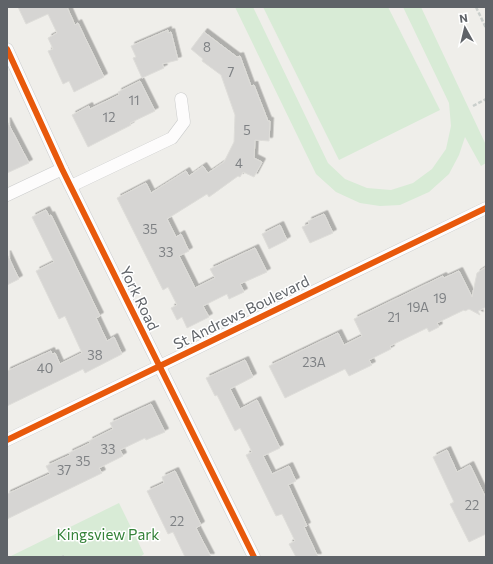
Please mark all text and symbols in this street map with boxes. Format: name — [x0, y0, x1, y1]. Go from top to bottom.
north arrow — [445, 8, 485, 48]
text: N — [459, 11, 469, 25]
house number: 8 — [203, 39, 211, 55]
house number: 7 — [228, 64, 235, 80]
house number: 11 — [128, 92, 140, 108]
house number: 12 — [103, 109, 115, 125]
house number: 5 — [243, 122, 251, 138]
house number: 4 — [235, 155, 243, 171]
house number: 35 — [143, 221, 157, 237]
house number: 33 — [159, 244, 173, 260]
street label: York Road — [117, 263, 163, 333]
street label: St Andrews Boulevard — [170, 271, 312, 353]
house number: 19 — [433, 290, 447, 306]
house number: 19A — [407, 299, 429, 315]
house number: 21 — [388, 309, 400, 325]
house number: 38 — [87, 347, 103, 363]
house number: 23A — [302, 354, 326, 370]
house number: 40 — [37, 360, 53, 376]
house number: 33 — [101, 441, 115, 457]
house number: 35 — [76, 453, 90, 469]
house number: 37 — [57, 462, 71, 478]
house number: 22 — [465, 497, 479, 513]
house number: 22 — [170, 513, 184, 529]
park label: Kingsview Park — [57, 525, 159, 543]

